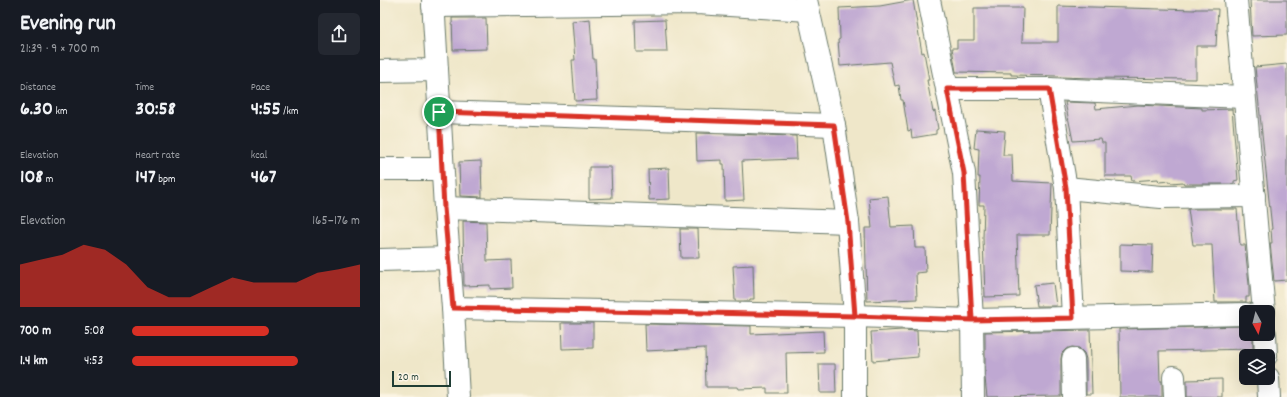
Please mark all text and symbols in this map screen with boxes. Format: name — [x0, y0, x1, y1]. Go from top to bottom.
text: Evening run — [20, 9, 116, 40]
button: share — [318, 13, 360, 55]
text: 21:39 · 9 × 700 m — [20, 40, 99, 59]
text: Distance — [20, 80, 56, 96]
text: Time — [135, 80, 154, 96]
text: Pace — [251, 80, 270, 96]
pin — [422, 95, 456, 129]
text: 6.30 — [20, 96, 53, 124]
text: 30:58 — [135, 96, 176, 124]
text: 4:55 — [251, 96, 281, 124]
icon: arrive — [428, 101, 450, 123]
text: km — [53, 104, 68, 120]
text: /km — [281, 104, 299, 120]
text: Elevation — [20, 148, 58, 164]
text: Heart rate — [135, 148, 180, 164]
text: kcal — [251, 148, 267, 164]
text: 108 — [20, 164, 43, 192]
text: 147 — [135, 164, 156, 192]
text: 467 — [251, 164, 276, 192]
text: m — [43, 172, 53, 188]
text: bpm — [156, 172, 176, 188]
text: Elevation — [20, 212, 65, 231]
text: 165–176 m — [312, 212, 360, 231]
north arrow — [1239, 305, 1275, 341]
map controls — [1239, 305, 1275, 385]
text: 700 m — [20, 322, 51, 341]
text: 5:08 — [84, 322, 104, 341]
button: layers — [1239, 349, 1275, 385]
text: 1.4 km — [20, 352, 48, 371]
text: 4:53 — [84, 352, 103, 371]
scale bar — [392, 369, 451, 388]
text: 20 m — [398, 370, 419, 386]

